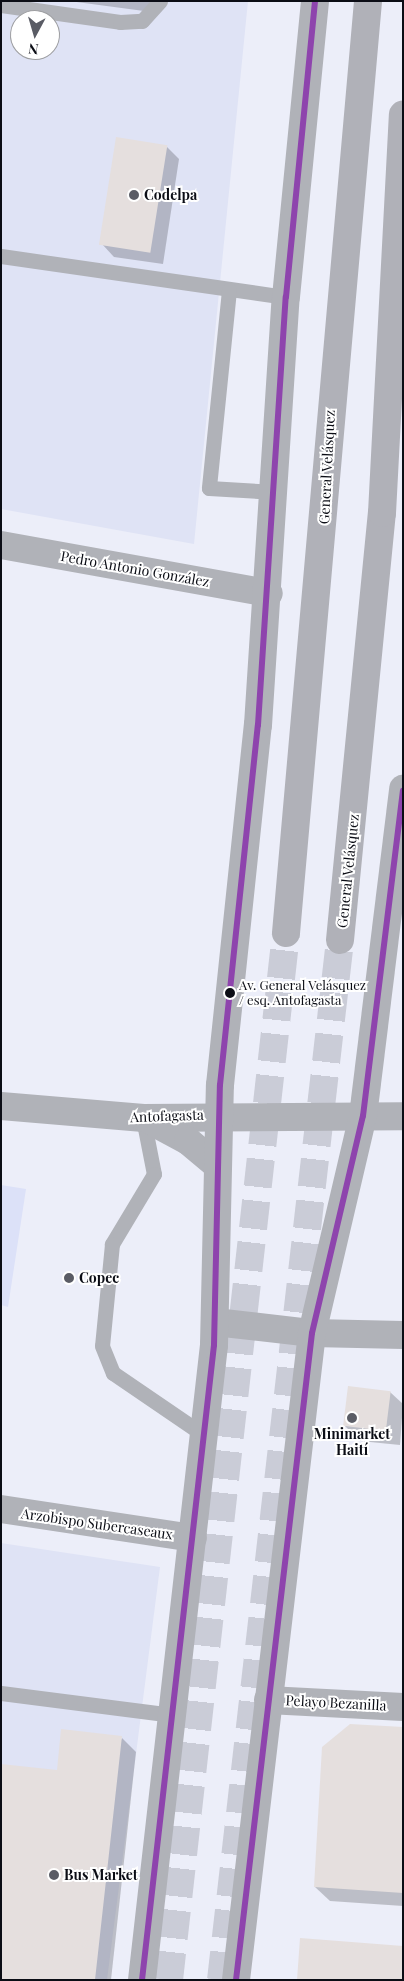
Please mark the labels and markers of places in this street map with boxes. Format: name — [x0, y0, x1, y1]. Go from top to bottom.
place label: Codelpa — [144, 187, 197, 203]
marker: Codelpa — [128, 189, 140, 201]
place label: Av. General Velásquez / esq. Antofagasta — [239, 978, 366, 1009]
marker: Av. General Velásquez / esq. Antofagasta — [225, 988, 235, 998]
place label: Copec — [79, 1270, 119, 1286]
marker: Copec — [63, 1272, 75, 1284]
marker: Minimarket Haití — [346, 1412, 358, 1424]
place label: Minimarket Haití — [314, 1426, 390, 1458]
place label: Bus Market — [64, 1867, 138, 1883]
marker: Bus Market — [48, 1869, 60, 1881]

